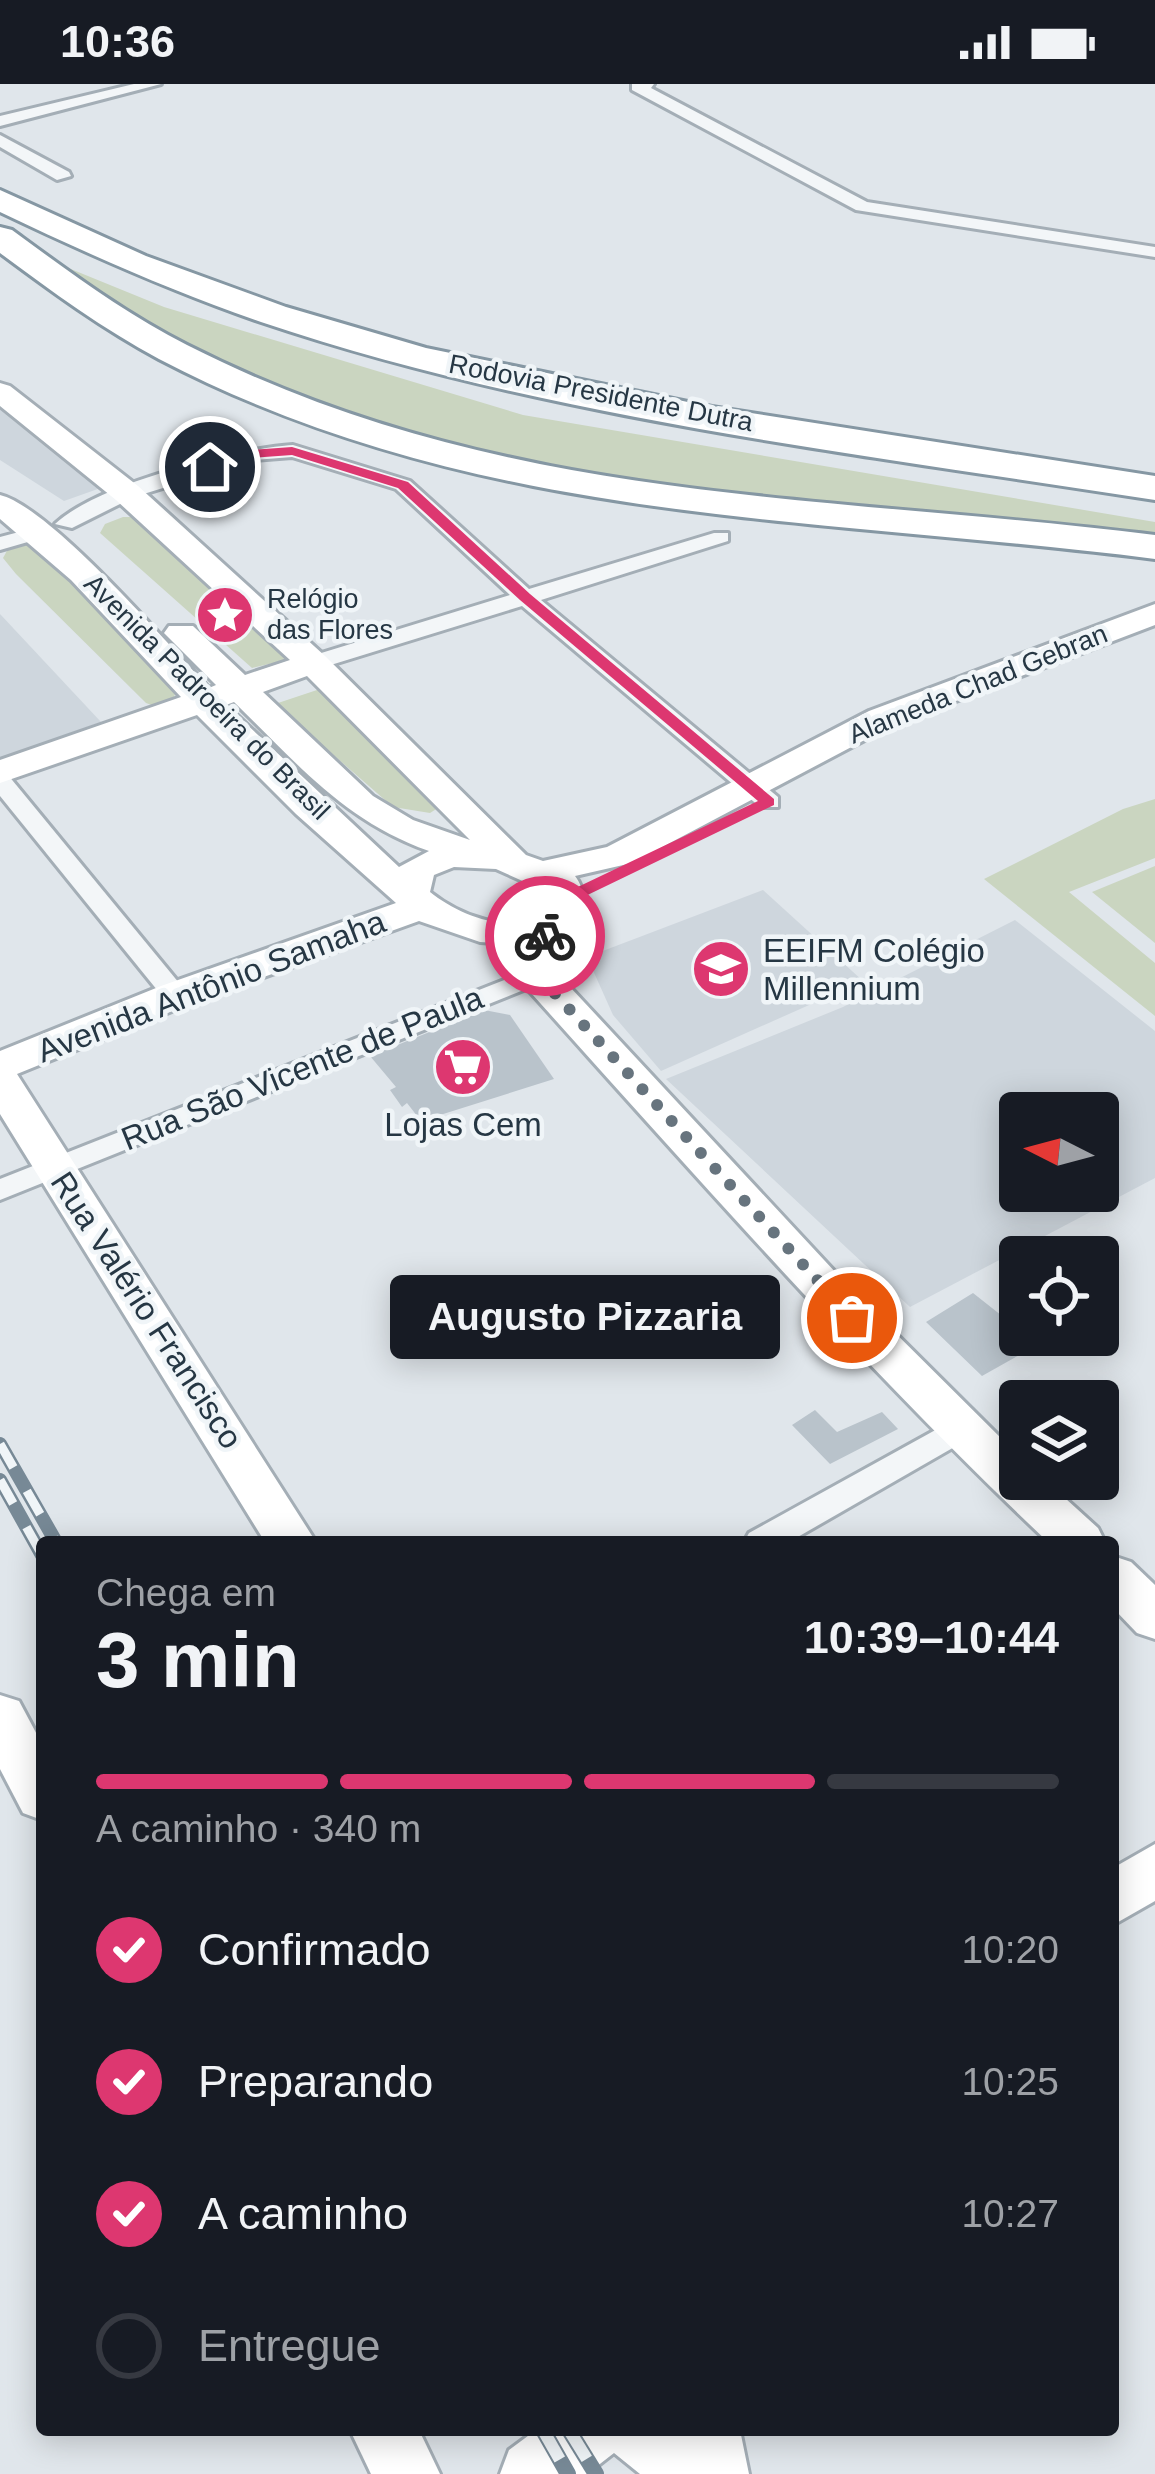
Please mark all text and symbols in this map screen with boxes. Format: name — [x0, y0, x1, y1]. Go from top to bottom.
text: 10:36 — [60, 16, 175, 67]
street label: Rodovia Presidente Dutra — [446, 349, 757, 437]
pin — [159, 416, 261, 518]
icon: home — [177, 434, 243, 500]
street label: Avenida Padroeira do Brasil — [78, 568, 336, 826]
place icon: Relógio das Flores — [194, 584, 256, 646]
place label: Relógio das Flores — [267, 584, 393, 645]
street label: Alameda Chad Gebran — [844, 618, 1112, 750]
courier — [485, 876, 605, 996]
street label: Avenida Antônio Samaha — [32, 902, 391, 1070]
icon: bike — [512, 903, 578, 969]
place label: EEIFM Colégio Millennium — [763, 932, 985, 1007]
school or university icon: EEIFM Colégio Millennium — [690, 938, 752, 1000]
street label: Rua São Vicente de Paula — [116, 978, 489, 1158]
supermarket icon: Lojas Cem — [432, 1036, 494, 1098]
north arrow — [999, 1092, 1119, 1212]
map controls — [999, 1092, 1119, 1500]
place label: Lojas Cem — [384, 1106, 542, 1143]
street label: Rua Valério Francisco — [44, 1165, 250, 1455]
button: locate — [999, 1236, 1119, 1356]
pin — [801, 1267, 903, 1369]
callout: Augusto Pizzaria — [390, 1276, 780, 1360]
icon: bag — [819, 1285, 885, 1351]
text: Augusto Pizzaria — [428, 1295, 742, 1338]
button: layers — [999, 1380, 1119, 1500]
text: Chega em — [96, 1571, 276, 1614]
text: 10:39–10:44 — [804, 1612, 1059, 1663]
text: 3 min — [96, 1616, 300, 1704]
text: A caminho · 340 m — [96, 1807, 421, 1850]
icon: check — [96, 1917, 162, 1983]
text: Confirmado — [198, 1924, 431, 1975]
text: 10:20 — [961, 1928, 1059, 1971]
icon: check — [96, 2049, 162, 2115]
text: Preparando — [198, 2056, 433, 2107]
text: 10:25 — [961, 2060, 1059, 2103]
icon: check — [96, 2181, 162, 2247]
text: A caminho — [198, 2188, 408, 2239]
text: 10:27 — [961, 2192, 1059, 2235]
text: Entregue — [198, 2320, 381, 2371]

